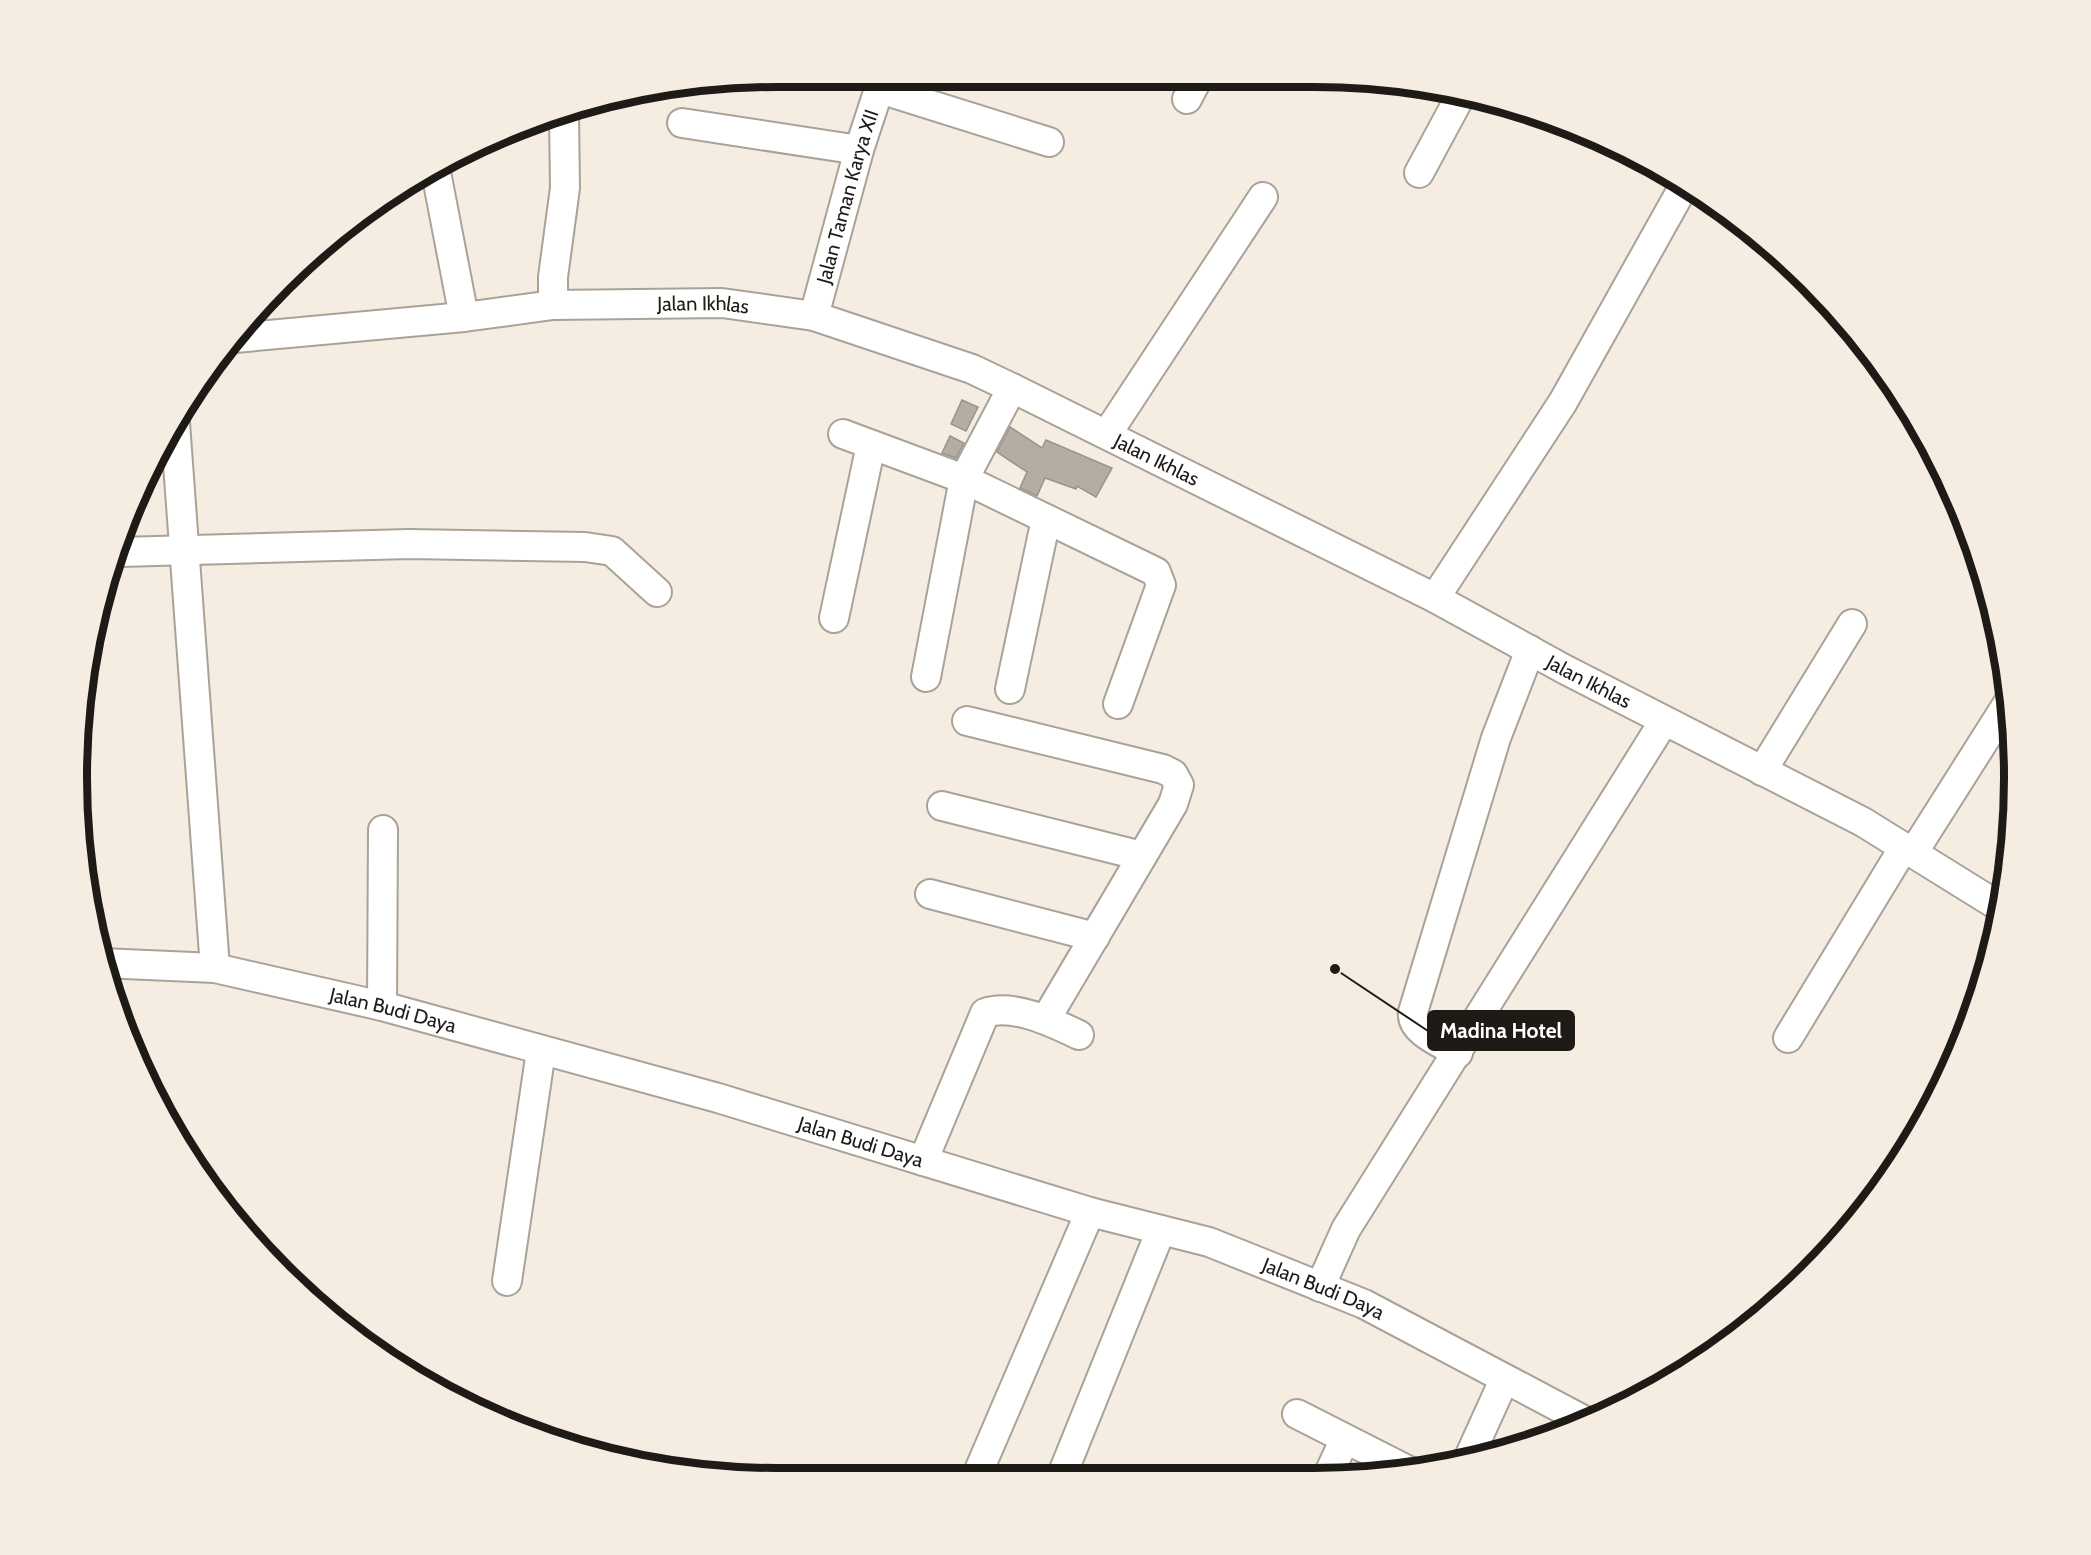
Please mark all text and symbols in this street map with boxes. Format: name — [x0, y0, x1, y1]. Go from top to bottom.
street label: Jalan Taman Karya XII — [811, 106, 884, 287]
street label: Jalan Ikhlas — [656, 291, 751, 319]
street label: Jalan Ikhlas — [1109, 428, 1203, 491]
street label: Jalan Ikhlas — [1541, 649, 1635, 713]
street label: Jalan Budi Daya — [326, 982, 459, 1038]
callout: Madina Hotel — [1428, 1011, 1574, 1050]
text: Madina Hotel — [1440, 1018, 1563, 1043]
street label: Jalan Budi Daya — [794, 1111, 927, 1172]
street label: Jalan Budi Daya — [1258, 1252, 1389, 1325]

